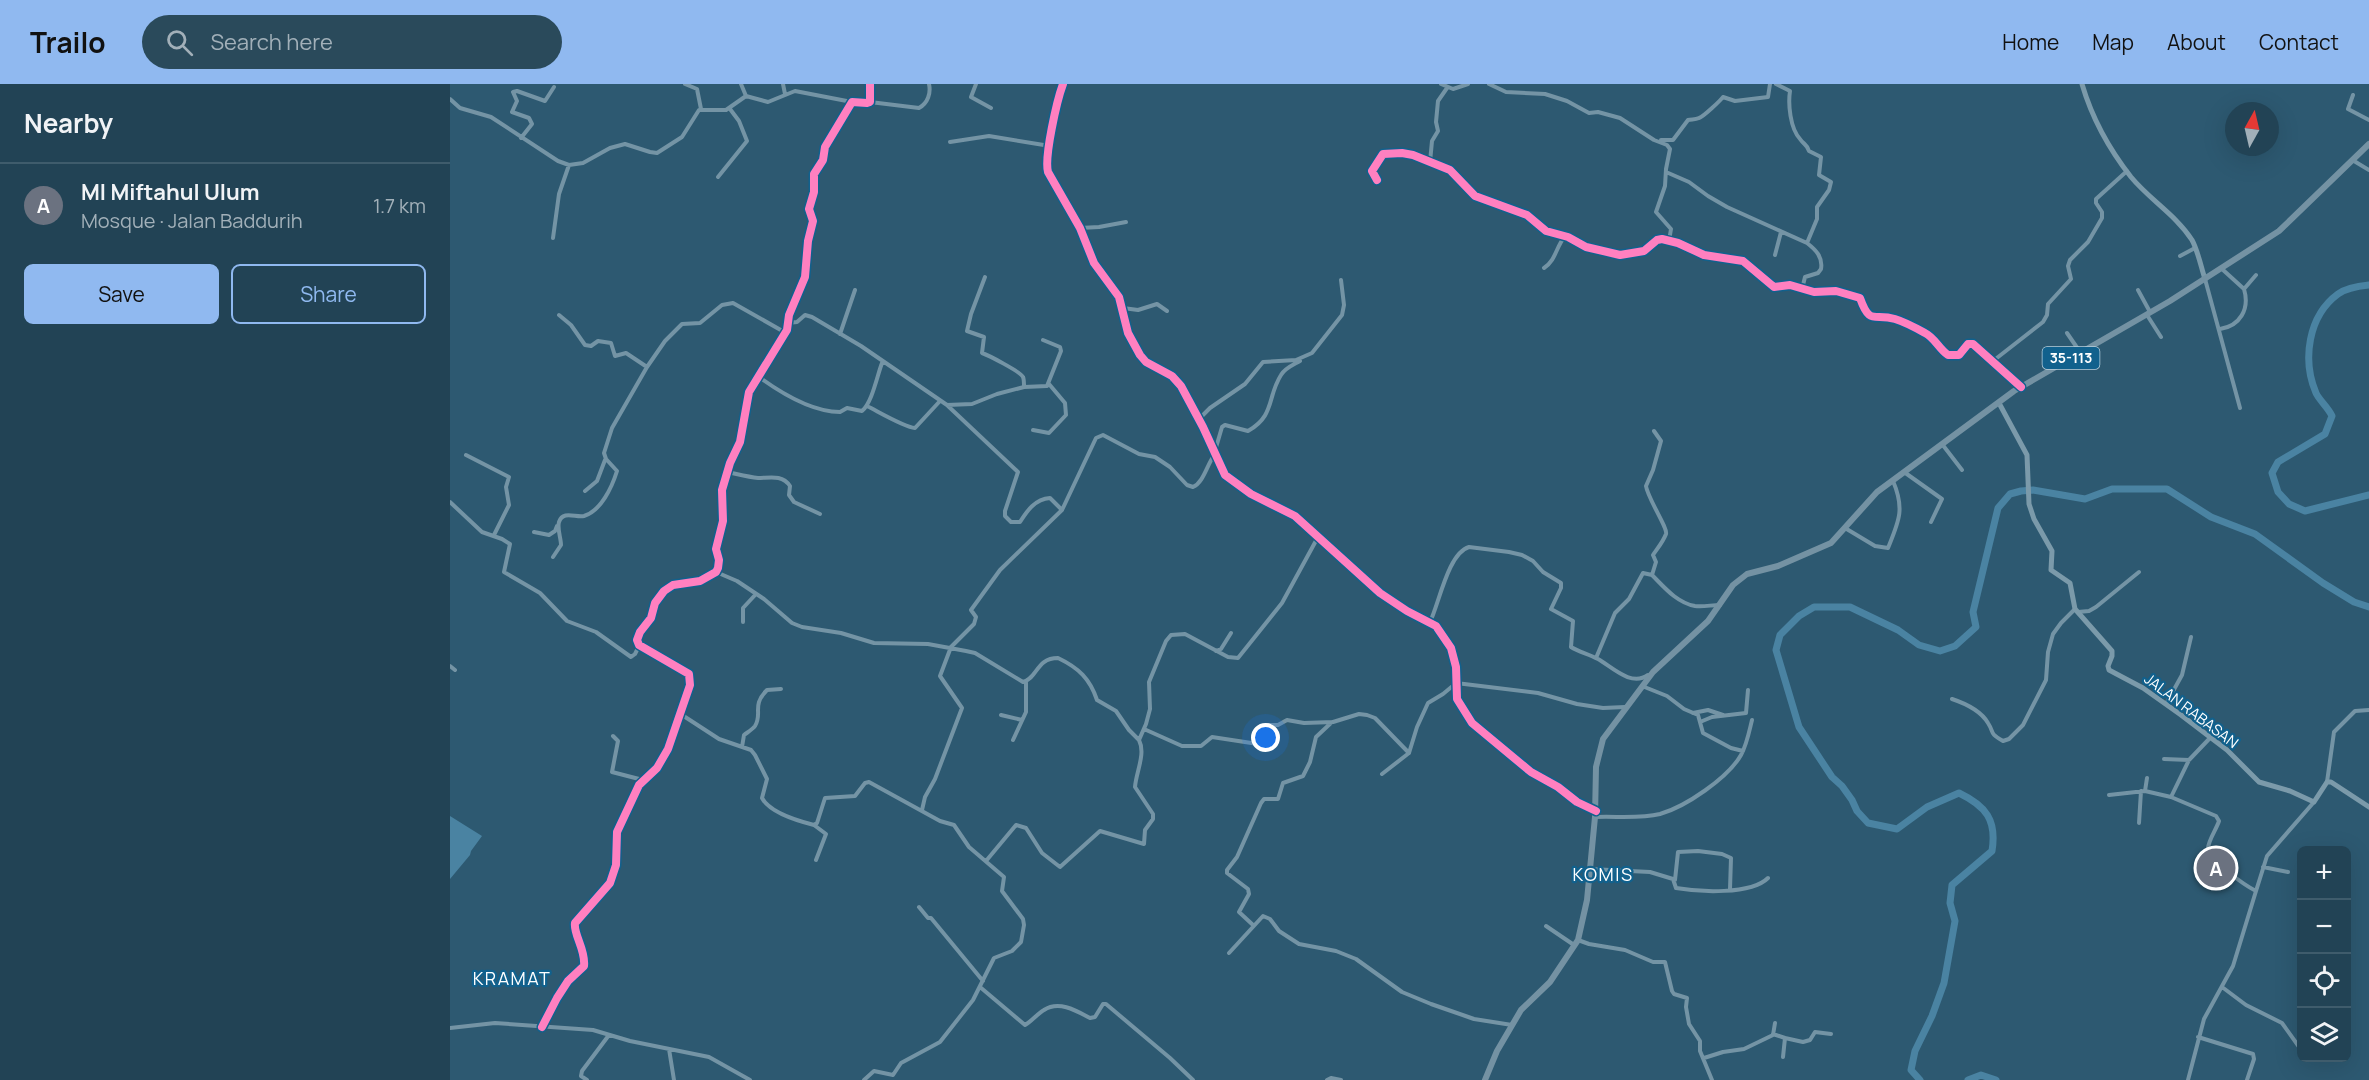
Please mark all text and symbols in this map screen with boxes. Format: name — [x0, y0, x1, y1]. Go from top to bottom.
search box — [142, 15, 562, 69]
text: Trailo — [30, 23, 106, 61]
icon: search — [163, 26, 196, 59]
text: Search here — [211, 27, 333, 57]
text: Home — [2002, 28, 2059, 56]
text: Map — [2092, 28, 2134, 56]
text: About — [2167, 28, 2226, 56]
text: Contact — [2259, 28, 2339, 56]
north arrow — [2225, 102, 2279, 156]
text: Nearby — [24, 105, 113, 141]
text: MI Miftahul Ulum — [81, 177, 260, 207]
text: A — [37, 192, 50, 219]
text: 1.7 km — [373, 192, 426, 219]
text: Mosque · Jalan Baddurih — [81, 207, 303, 234]
button: Save — [24, 264, 219, 324]
button: Share — [231, 264, 426, 324]
road number: 35-113 — [2042, 347, 2100, 369]
street label: JALAN RABASAN — [2140, 668, 2243, 753]
your location — [1251, 723, 1280, 752]
pin: A — [2196, 846, 2236, 890]
map controls — [2297, 846, 2351, 1062]
button: + — [2297, 846, 2351, 900]
district label: KOMIS — [1572, 862, 1634, 886]
button: − — [2297, 900, 2351, 954]
button: locate — [2297, 954, 2351, 1008]
district label: KRAMAT — [473, 966, 551, 990]
button: layers — [2297, 1008, 2351, 1062]

